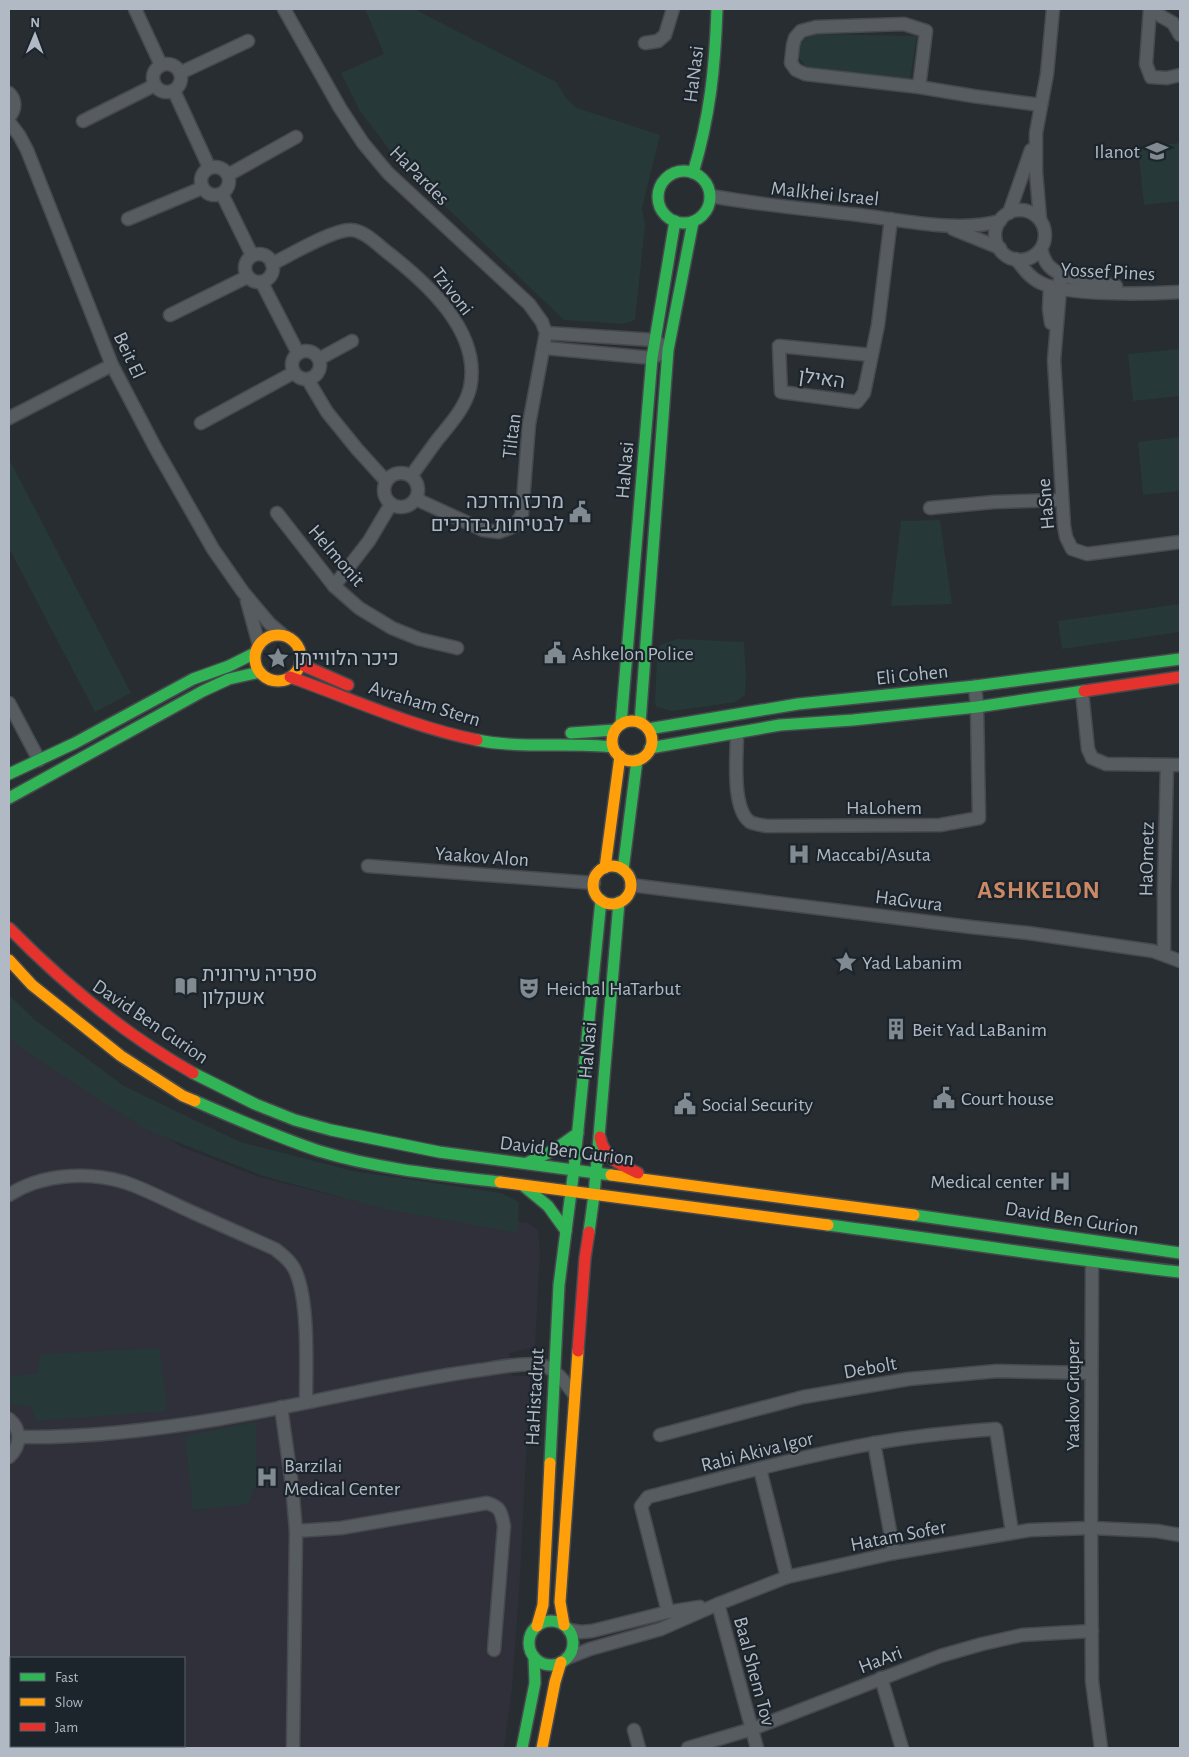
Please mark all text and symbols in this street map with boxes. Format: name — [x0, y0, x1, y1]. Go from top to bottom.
north arrow — [10, 10, 60, 60]
text: N — [30, 16, 40, 30]
street label: HaNasi — [681, 44, 707, 104]
school or university icon: Ilanot — [1144, 138, 1170, 164]
street label: HaPardes — [386, 142, 453, 209]
place label: Ilanot — [1094, 142, 1141, 162]
street label: Malkhei Israel — [770, 178, 880, 210]
street label: Yossef Pines — [1060, 260, 1156, 284]
street label: Tzivoni — [428, 264, 477, 319]
street label: Beit El — [110, 329, 148, 382]
street label: האילן — [797, 366, 846, 392]
street label: Tiltan — [499, 412, 525, 460]
street label: HaNasi — [613, 441, 637, 499]
street label: HaSne — [1034, 477, 1058, 530]
place label: מרכז הדרכה לבטיחות בדרכים — [431, 492, 564, 535]
public building icon: מרכז הדרכה לבטיחות בדרכים — [567, 499, 593, 525]
street label: Helmonit — [304, 521, 369, 591]
public building icon: Ashkelon Police — [542, 640, 568, 666]
place label: Ashkelon Police — [572, 644, 694, 664]
place icon: כיכר הלווייתן — [265, 645, 291, 671]
place label: כיכר הלווייתן — [294, 649, 399, 669]
street label: Eli Cohen — [875, 661, 949, 689]
street label: Avraham Stern — [367, 678, 483, 730]
street label: HaLohem — [846, 798, 922, 818]
street label: HaOmetz — [1136, 821, 1158, 897]
hospital icon: Maccabi/Asuta — [786, 841, 812, 867]
street label: Yaakov Alon — [434, 844, 530, 870]
place label: Maccabi/Asuta — [816, 845, 931, 865]
district label: ASHKELON — [977, 878, 1101, 903]
street label: HaGvura — [874, 887, 944, 915]
place icon: Yad Labanim — [833, 949, 859, 975]
place label: Yad Labanim — [862, 953, 962, 973]
place label: ספריה עירונית אשקלון — [202, 965, 317, 1008]
library icon: ספריה עירונית אשקלון — [173, 973, 199, 999]
theatre icon: Heichal HaTarbut — [516, 975, 542, 1001]
street label: David Ben Gurion — [89, 976, 212, 1068]
place label: Heichal HaTarbut — [546, 979, 681, 999]
building icon: Beit Yad LaBanim — [883, 1016, 909, 1042]
place label: Beit Yad LaBanim — [912, 1020, 1047, 1040]
street label: HaNasi — [576, 1021, 600, 1079]
public building icon: Court house — [931, 1085, 957, 1111]
place label: Court house — [961, 1089, 1054, 1109]
public building icon: Social Security — [672, 1091, 698, 1117]
place label: Social Security — [702, 1095, 814, 1115]
street label: David Ben Gurion — [499, 1133, 635, 1169]
hospital icon: Medical center — [1047, 1168, 1073, 1194]
place label: Medical center — [930, 1172, 1045, 1192]
street label: David Ben Gurion — [1004, 1199, 1140, 1239]
street label: Yaakov Gruper — [1063, 1338, 1083, 1451]
street label: HaHistadrut — [522, 1347, 548, 1446]
street label: Debolt — [842, 1353, 899, 1382]
street label: Rabi Akiva Igor — [699, 1428, 816, 1476]
place label: Barzilai Medical Center — [284, 1456, 401, 1499]
hospital icon: Barzilai Medical Center — [254, 1464, 280, 1490]
street label: Hatam Sofer — [849, 1517, 948, 1555]
street label: Baal Shem Tov — [730, 1615, 778, 1729]
street label: HaAri — [856, 1643, 905, 1677]
legend — [10, 1657, 185, 1747]
text: Fast — [55, 1670, 79, 1685]
text: Slow — [55, 1695, 83, 1710]
text: Jam — [55, 1720, 78, 1735]

